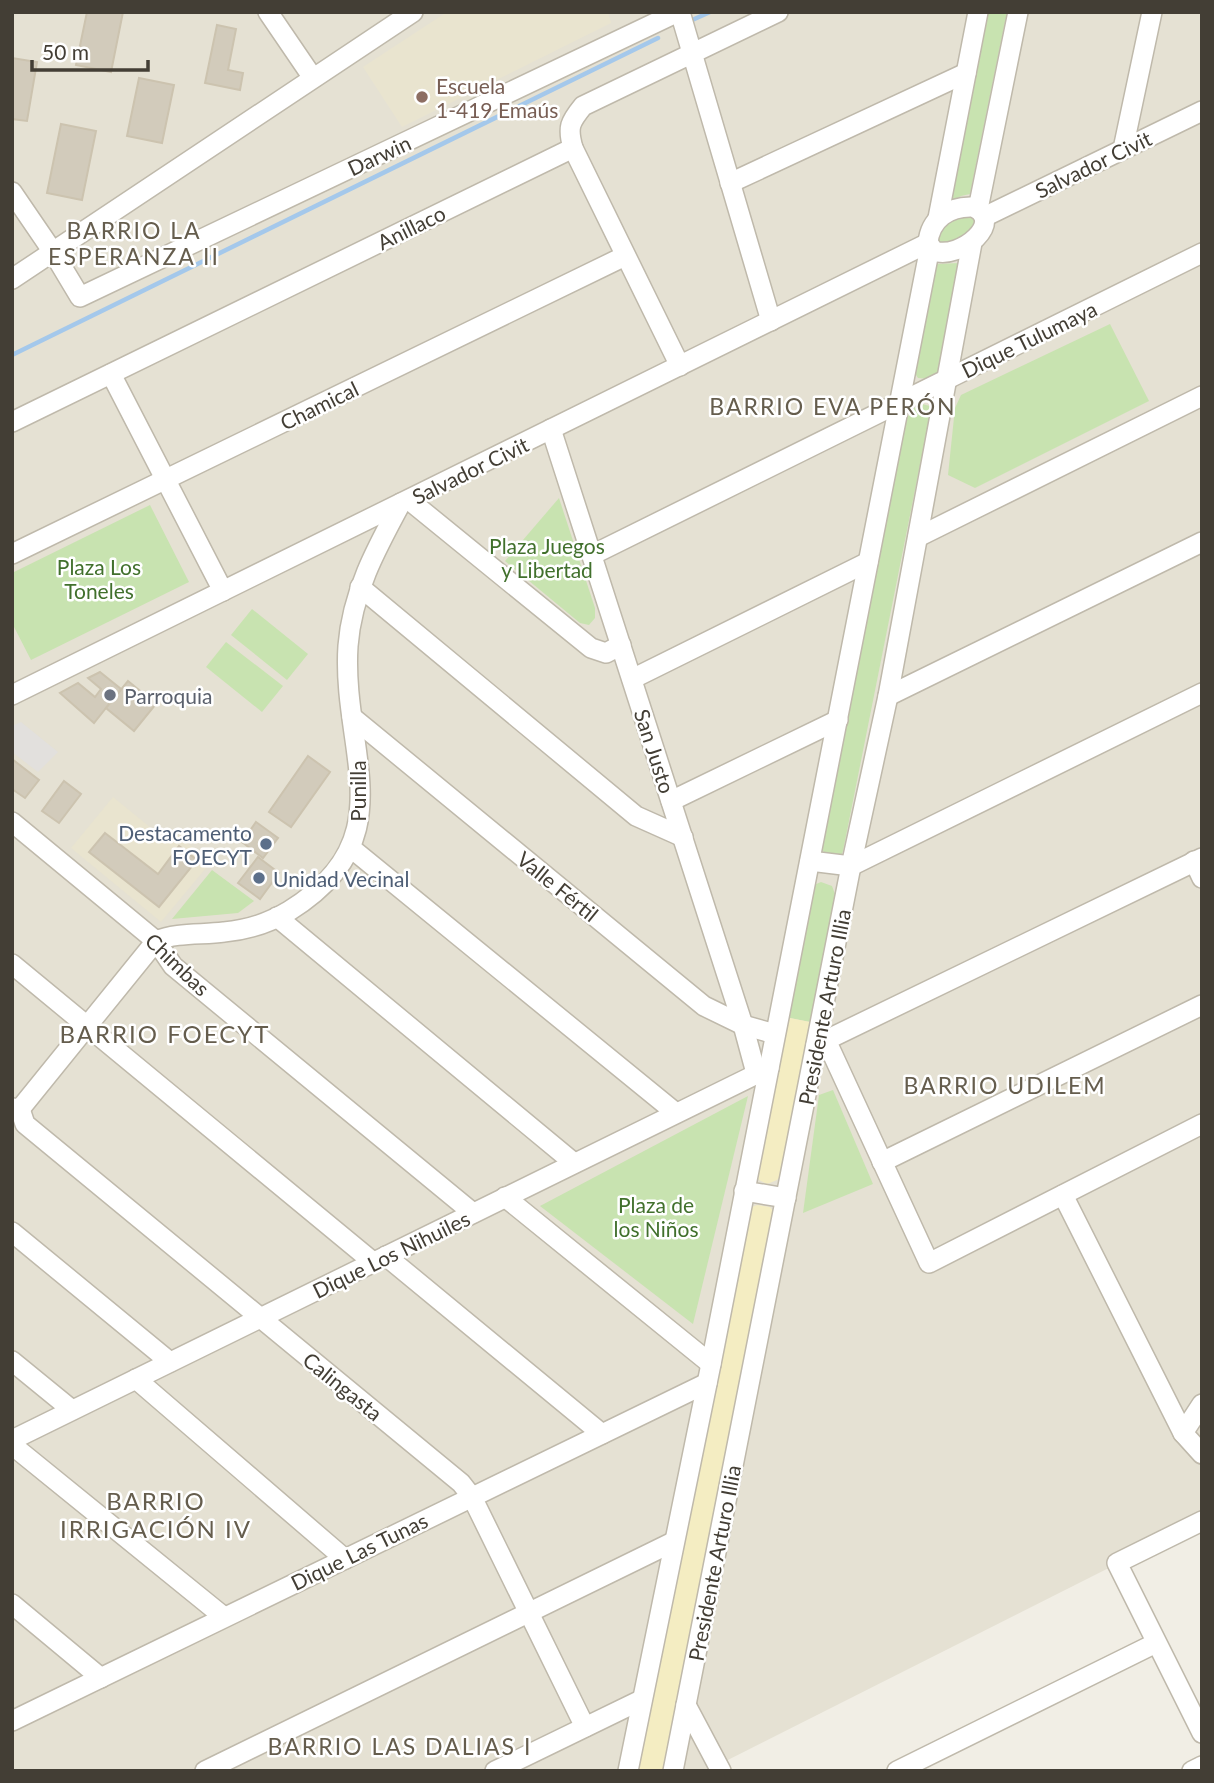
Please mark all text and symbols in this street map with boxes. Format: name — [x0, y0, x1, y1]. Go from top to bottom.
scale bar — [32, 28, 147, 72]
text: 50 m — [42, 39, 89, 64]
place label: Escuela 1-419 Emaús — [436, 73, 558, 122]
marker: Escuela 1-419 Emaús — [414, 89, 430, 105]
street label: Salvador Civit — [1031, 125, 1156, 203]
street label: Darwin — [343, 130, 415, 180]
street label: Anillaco — [373, 200, 449, 254]
district label: BARRIO LA ESPERANZA II — [48, 216, 220, 270]
street label: Dique Tulumaya — [957, 296, 1101, 382]
street label: Chamical — [276, 375, 362, 435]
district label: BARRIO EVA PERÓN — [709, 392, 957, 420]
street label: Salvador Civit — [408, 431, 533, 509]
park label: Plaza Juegos y Libertad — [489, 533, 605, 582]
park label: Plaza Los Toneles — [57, 554, 141, 603]
place label: Parroquia — [124, 683, 212, 708]
marker: Parroquia — [102, 687, 118, 703]
street label: San Justo — [630, 706, 680, 796]
street label: Punilla — [345, 760, 370, 822]
place label: Destacamento FOECYT — [118, 820, 253, 869]
marker: Destacamento FOECYT — [258, 836, 274, 852]
street label: Valle Fértil — [512, 846, 604, 926]
place label: Unidad Vecinal — [273, 866, 409, 891]
marker: Unidad Vecinal — [251, 870, 267, 886]
street label: Presidente Arturo Illia — [793, 907, 855, 1107]
street label: Chimbas — [141, 927, 215, 1001]
district label: BARRIO FOECYT — [60, 1019, 270, 1048]
district label: BARRIO UDILEM — [903, 1071, 1107, 1099]
park label: Plaza de los Niños — [614, 1192, 698, 1241]
street label: Dique Los Nihuiles — [308, 1205, 474, 1303]
street label: Calingasta — [298, 1347, 388, 1425]
street label: Presidente Arturo Illia — [683, 1463, 745, 1663]
district label: BARRIO IRRIGACIÓN IV — [60, 1486, 252, 1543]
street label: Dique Las Tunas — [287, 1507, 431, 1595]
district label: BARRIO LAS DALIAS I — [268, 1732, 532, 1760]

